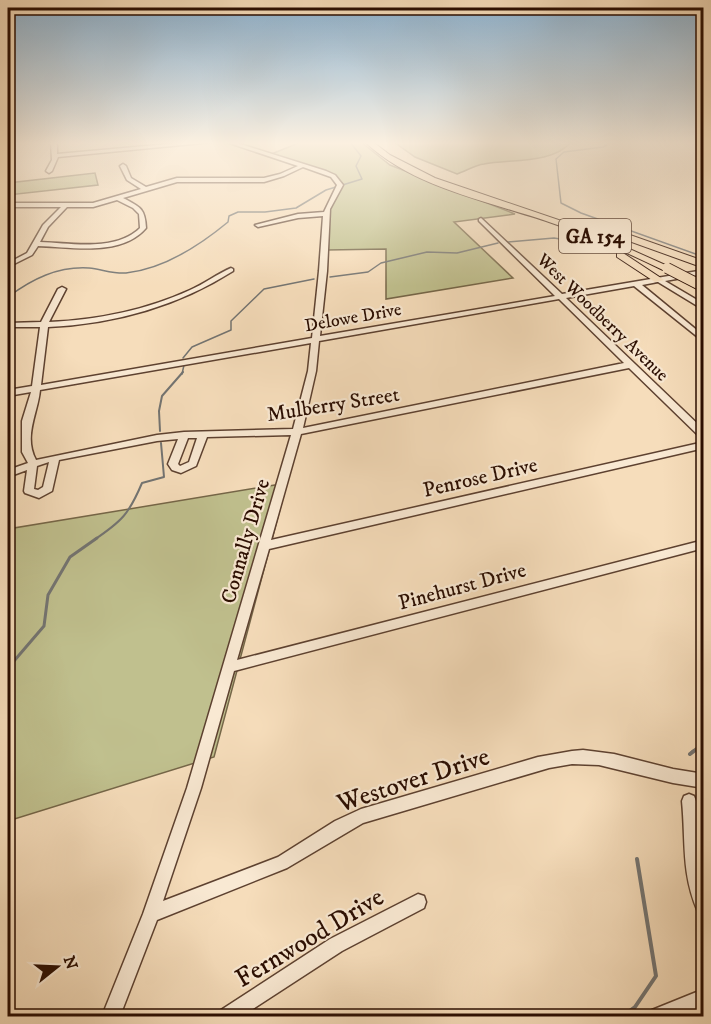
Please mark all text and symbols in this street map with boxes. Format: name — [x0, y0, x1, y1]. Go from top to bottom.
road number: GA 154 — [559, 219, 631, 253]
street label: West Woodberry Avenue — [531, 249, 673, 386]
street label: Delowe Drive — [303, 299, 403, 337]
street label: Mulberry Street — [265, 382, 401, 428]
street label: Penrose Drive — [421, 452, 540, 504]
street label: Connally Drive — [216, 476, 276, 607]
street label: Pinehurst Drive — [396, 557, 529, 616]
street label: Westover Drive — [332, 740, 494, 821]
street label: Fernwood Drive — [229, 881, 390, 996]
north arrow — [27, 937, 87, 997]
text: N — [59, 953, 82, 972]

